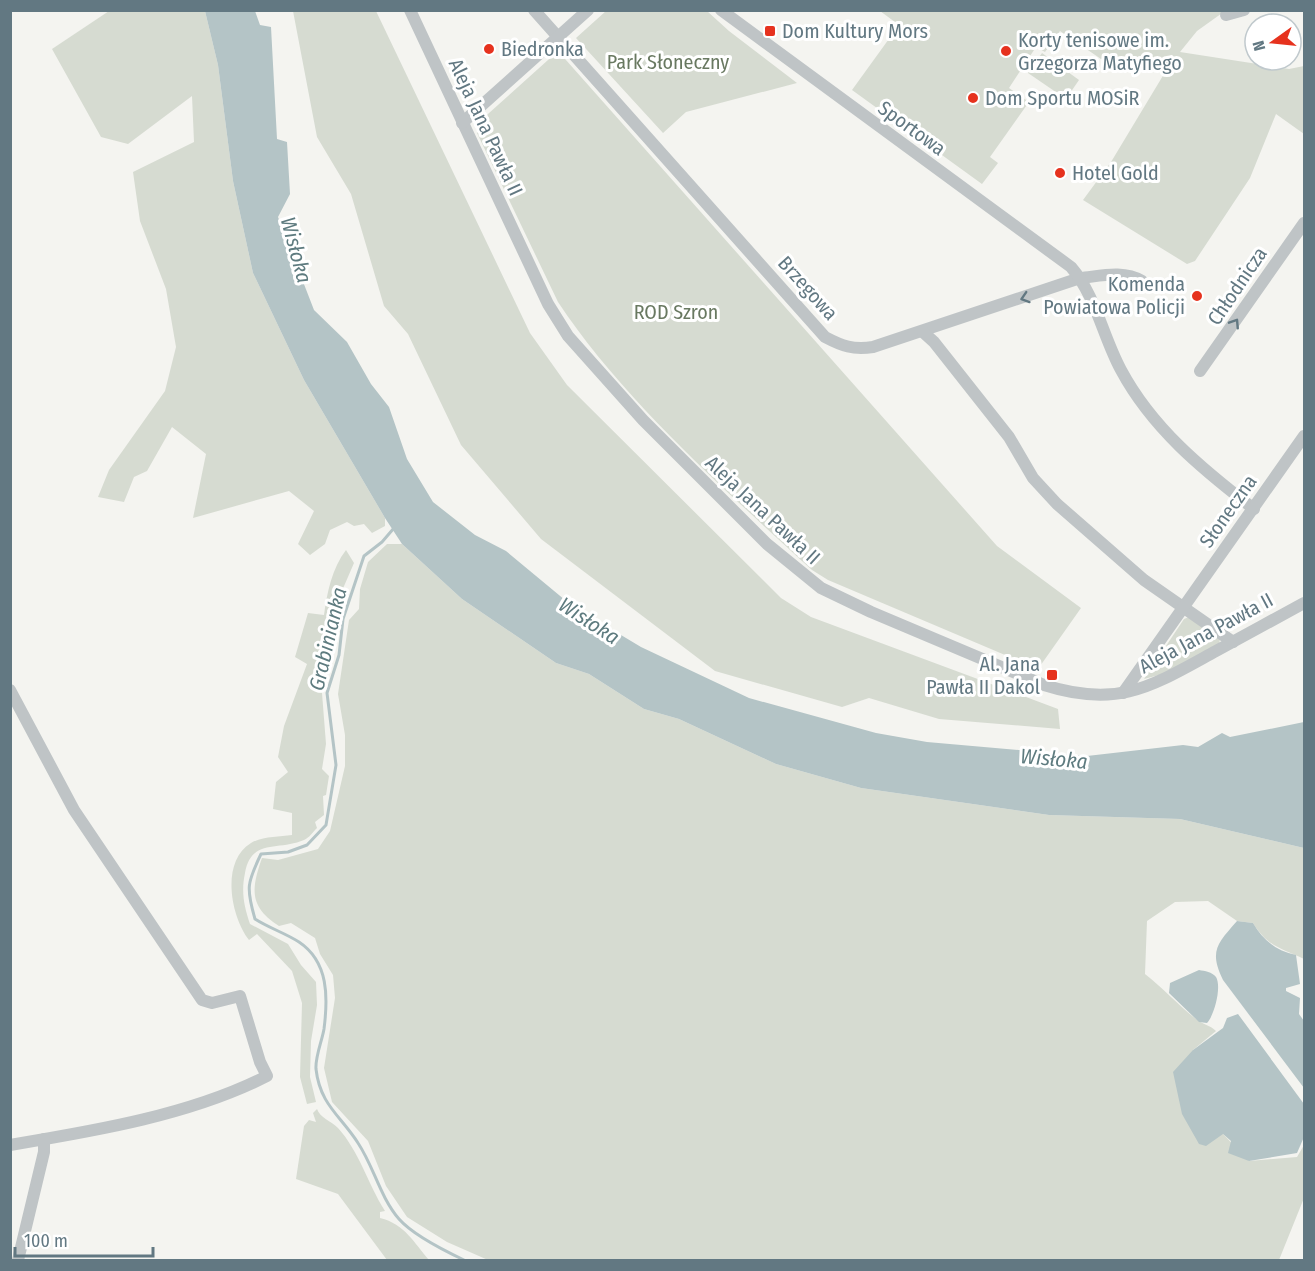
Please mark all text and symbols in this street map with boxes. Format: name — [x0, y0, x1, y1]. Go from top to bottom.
north arrow — [1243, 12, 1303, 72]
place label: Dom Kultury Mors — [782, 19, 928, 43]
marker: Dom Kultury Mors — [763, 24, 777, 38]
place label: Korty tenisowe im. Grzegorza Matyfiego — [1018, 28, 1182, 75]
place label: Biedronka — [501, 37, 584, 61]
text: N — [1249, 39, 1269, 53]
marker: Biedronka — [482, 42, 496, 56]
marker: Korty tenisowe im. Grzegorza Matyfiego — [999, 44, 1013, 58]
park label: Park Słoneczny — [607, 50, 729, 74]
street label: Aleja Jana Pawła II — [444, 55, 528, 199]
place label: Dom Sportu MOSiR — [985, 86, 1140, 110]
marker: Dom Sportu MOSiR — [966, 91, 980, 105]
street label: Sportowa — [874, 96, 950, 160]
place label: Hotel Gold — [1072, 161, 1159, 185]
marker: Hotel Gold — [1053, 166, 1067, 180]
water label: Wisłoka — [275, 214, 317, 286]
street label: Chłodnicza — [1202, 242, 1272, 330]
street label: Brzegowa — [773, 251, 843, 325]
place label: Komenda Powiatowa Policji — [1043, 272, 1185, 319]
marker: Komenda Powiatowa Policji — [1190, 289, 1204, 303]
one-way arrow — [1020, 290, 1031, 303]
park label: ROD Szron — [634, 300, 718, 324]
one-way arrow — [1227, 319, 1239, 329]
street label: Aleja Jana Pawła II — [701, 451, 825, 569]
street label: Słoneczna — [1194, 470, 1262, 552]
water label: Grabinianka — [303, 585, 353, 693]
street label: Aleja Jana Pawła II — [1135, 588, 1277, 678]
water label: Wisłoka — [554, 592, 624, 650]
place label: Al. Jana Pawła II Dakol — [926, 652, 1040, 699]
marker: Al. Jana Pawła II Dakol — [1045, 668, 1059, 682]
water label: Wisłoka — [1019, 743, 1089, 775]
scale bar — [15, 1220, 153, 1258]
text: 100 m — [24, 1230, 68, 1252]

